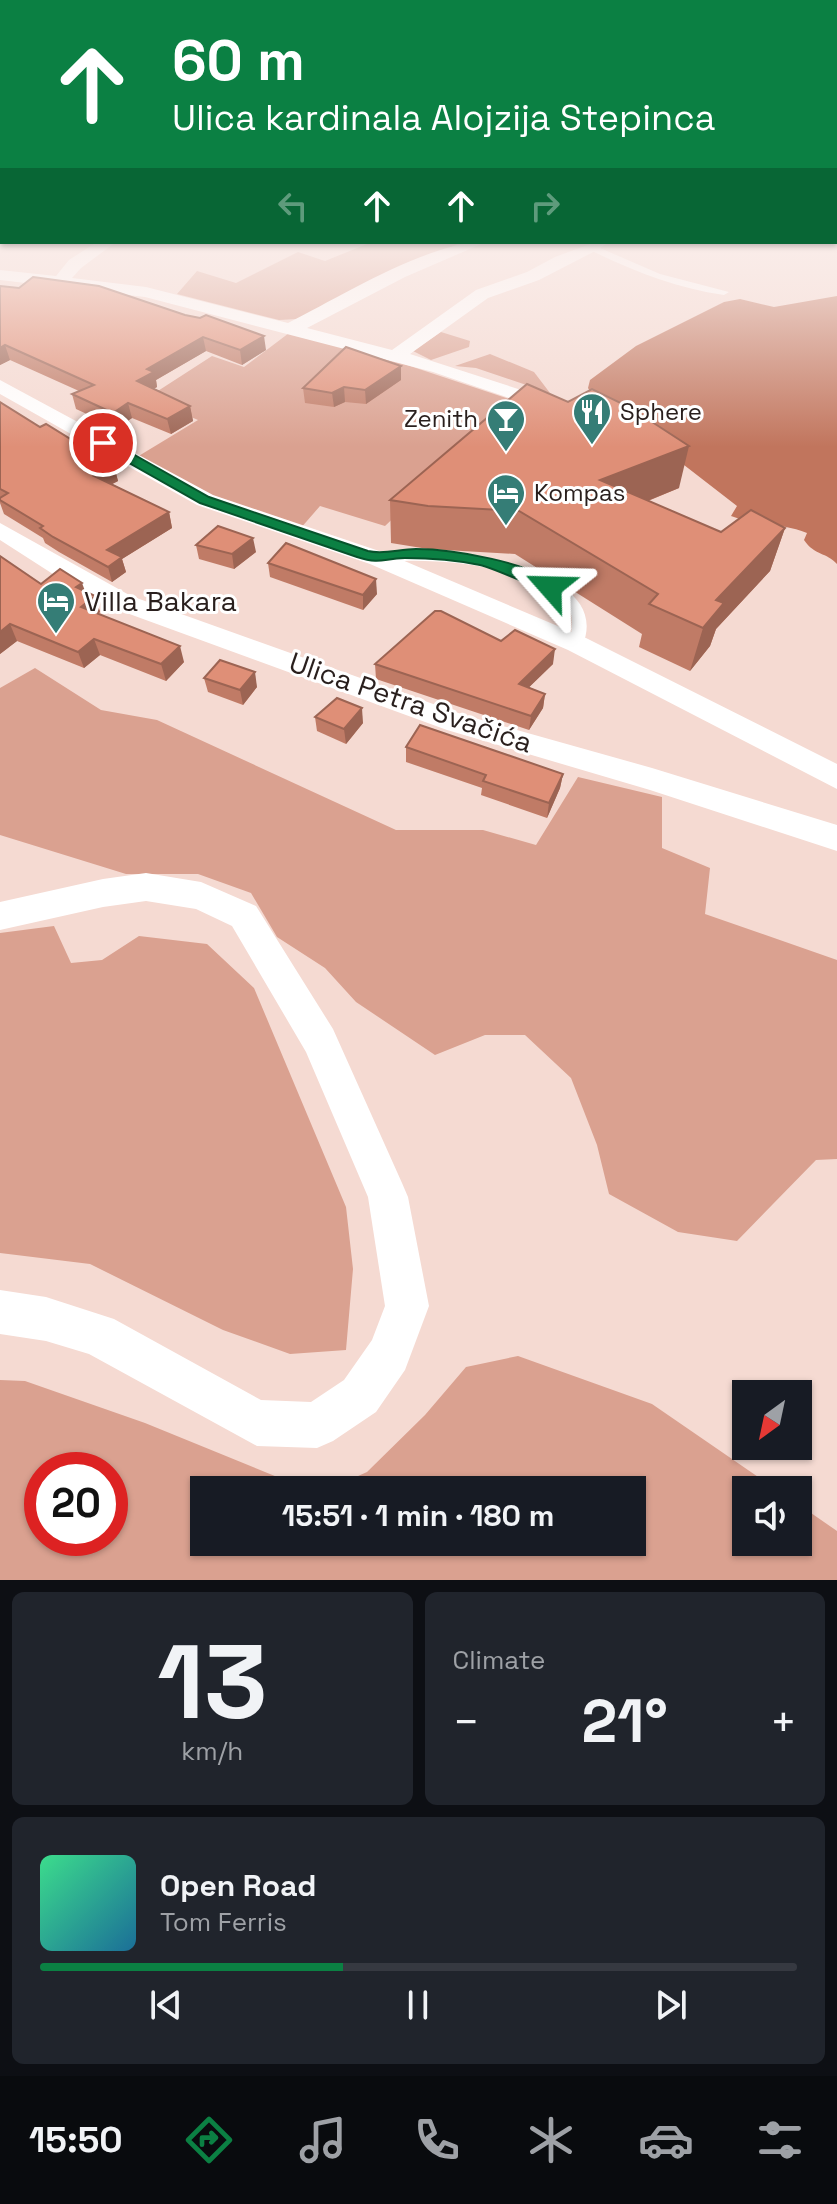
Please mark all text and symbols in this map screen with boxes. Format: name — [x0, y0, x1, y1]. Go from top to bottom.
text: 60 m — [172, 25, 305, 96]
icon: ahead — [40, 32, 144, 136]
text: Ulica kardinala Alojzija Stepinca — [172, 95, 715, 141]
icon: left — [271, 184, 315, 228]
icon: ahead — [355, 184, 399, 228]
icon: ahead — [439, 184, 483, 228]
icon: right — [523, 184, 567, 228]
restaurant icon: Sphere — [571, 391, 613, 446]
place label: Sphere — [620, 396, 702, 427]
bar icon: Zenith — [485, 398, 527, 453]
place label: Zenith — [404, 403, 478, 434]
pin — [69, 409, 137, 477]
icon: arrive — [81, 421, 125, 465]
hotel icon: Kompas — [485, 472, 527, 527]
place label: Kompas — [534, 477, 625, 508]
position arrow — [508, 545, 592, 629]
hotel icon: Villa Bakara — [35, 580, 77, 635]
place label: Villa Bakara — [84, 583, 237, 619]
street label: Ulica Petra Svačića — [285, 643, 537, 761]
north arrow — [732, 1380, 812, 1460]
map controls — [732, 1380, 812, 1556]
speed limit sign: 20 — [24, 1452, 128, 1556]
button: sound — [732, 1476, 812, 1556]
text: 15:51 · 1 min · 180 m — [282, 1496, 554, 1535]
text: 13 — [157, 1616, 267, 1748]
text: Climate — [453, 1643, 545, 1677]
text: 21° — [582, 1683, 668, 1760]
text: − — [453, 1694, 480, 1750]
text: + — [770, 1694, 797, 1750]
text: km/h — [181, 1734, 243, 1768]
text: Open Road — [160, 1866, 316, 1905]
text: Tom Ferris — [160, 1905, 287, 1939]
icon: previous — [144, 1983, 188, 2027]
icon: pause — [396, 1983, 440, 2027]
icon: next — [649, 1983, 693, 2027]
icon: directions — [181, 2112, 237, 2168]
icon: music — [295, 2112, 351, 2168]
icon: phone — [409, 2112, 465, 2168]
icon: climate — [523, 2112, 579, 2168]
icon: car — [638, 2112, 694, 2168]
icon: filters — [752, 2112, 808, 2168]
text: 15:50 — [29, 2117, 123, 2163]

